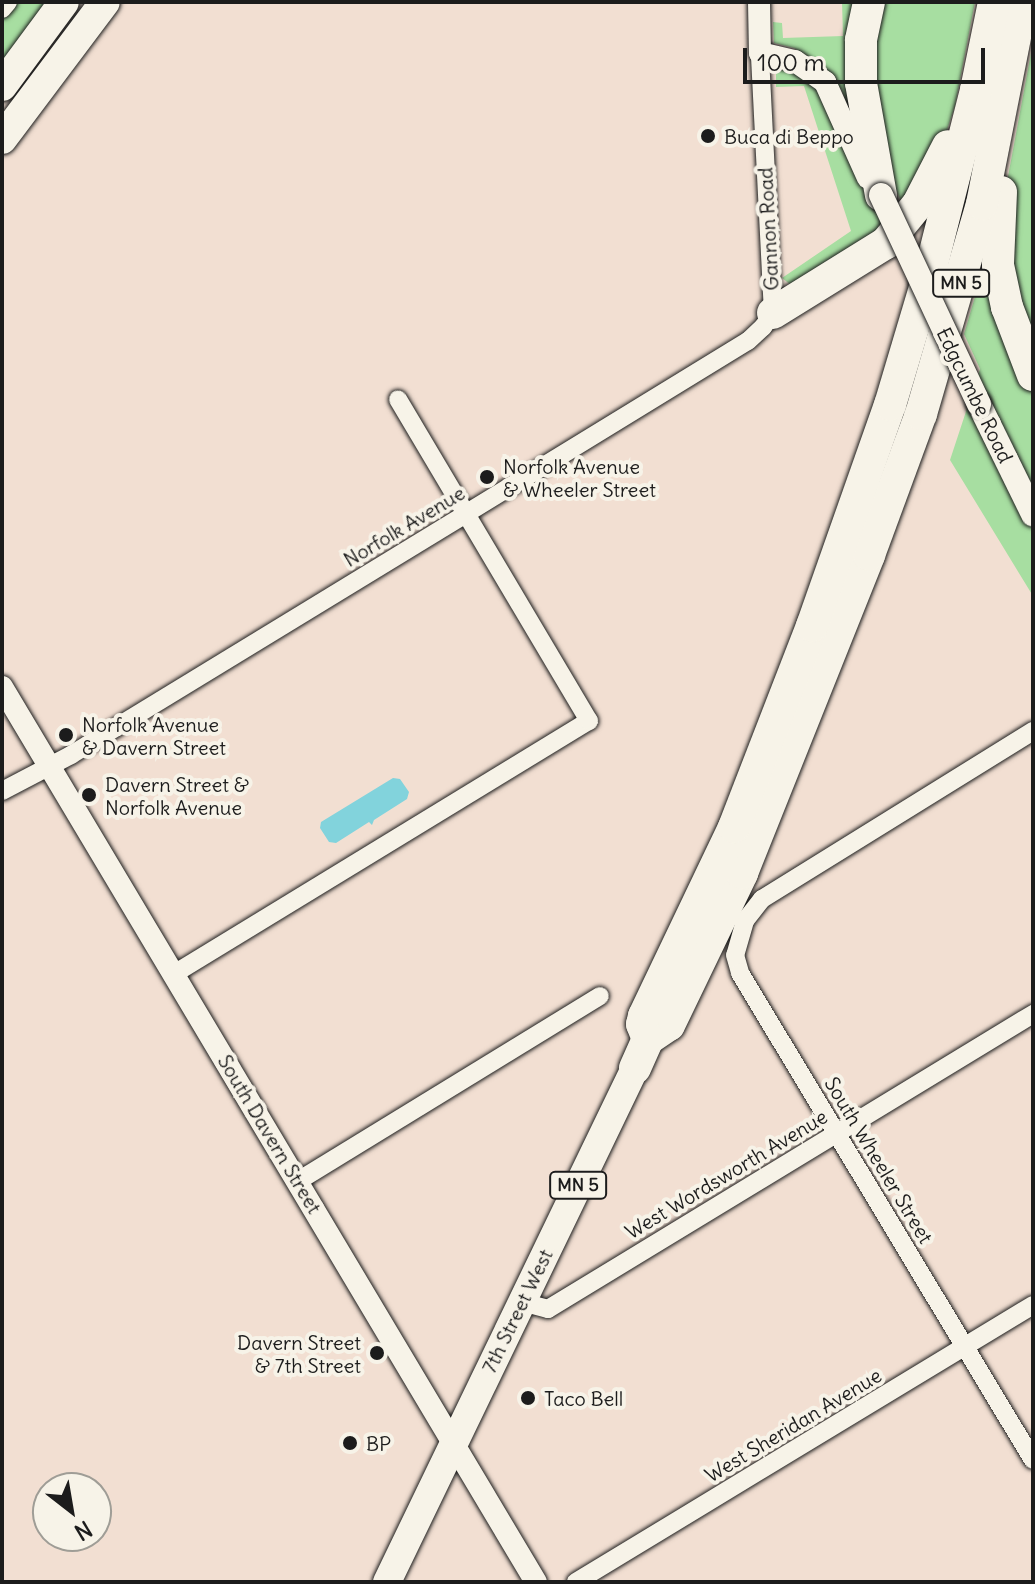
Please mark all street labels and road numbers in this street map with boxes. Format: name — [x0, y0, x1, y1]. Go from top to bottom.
street label: Gannon Road — [753, 167, 783, 291]
road number: MN 5 — [931, 269, 991, 297]
street label: Edgcumbe Road — [932, 324, 1018, 466]
street label: Norfolk Avenue — [339, 480, 469, 572]
street label: South Davern Street — [213, 1050, 327, 1218]
street label: South Wheeler Street — [820, 1072, 938, 1248]
street label: West Wordsworth Avenue — [621, 1104, 831, 1244]
road number: MN 5 — [548, 1171, 608, 1199]
street label: 7th Street West — [477, 1245, 557, 1377]
street label: West Sheridan Avenue — [700, 1363, 886, 1487]

